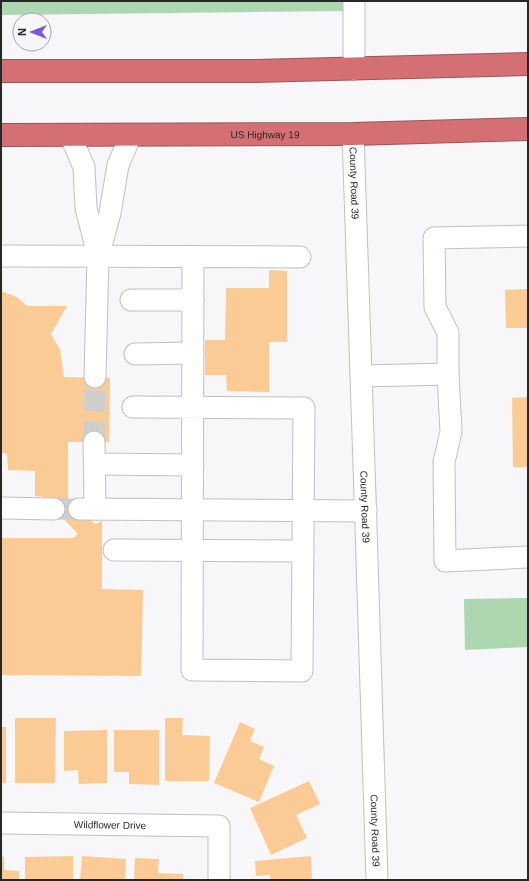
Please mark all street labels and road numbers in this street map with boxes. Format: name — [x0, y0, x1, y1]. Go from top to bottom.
street label: US Highway 19 — [230, 129, 300, 140]
street label: County Road 39 — [347, 147, 361, 220]
street label: County Road 39 — [358, 471, 372, 544]
street label: County Road 39 — [369, 794, 382, 867]
street label: Wildflower Drive — [74, 819, 147, 831]

